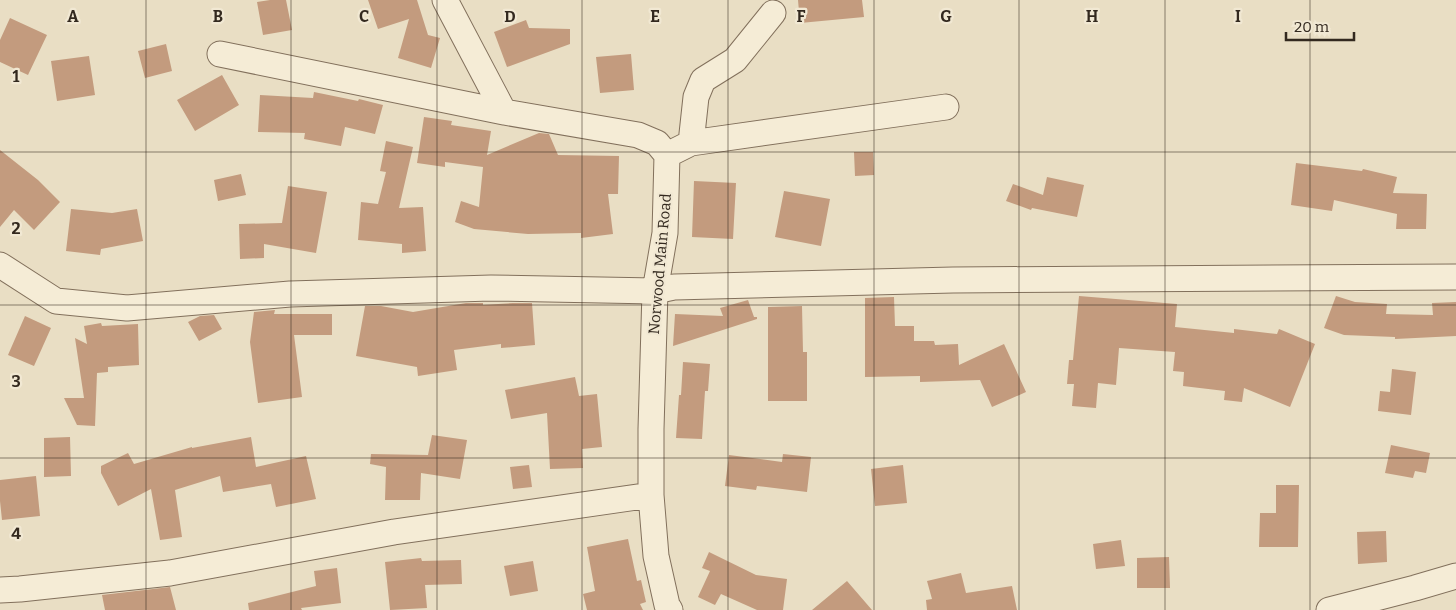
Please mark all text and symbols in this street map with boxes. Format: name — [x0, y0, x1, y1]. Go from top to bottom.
text: A — [67, 7, 79, 26]
text: B — [213, 7, 223, 26]
text: C — [359, 7, 369, 26]
text: D — [504, 7, 516, 26]
text: E — [650, 7, 660, 26]
text: F — [797, 7, 806, 26]
text: G — [940, 7, 952, 26]
text: H — [1086, 7, 1099, 26]
text: I — [1235, 7, 1241, 26]
scale bar — [1286, 10, 1354, 42]
text: 20 m — [1294, 18, 1330, 36]
text: 1 — [13, 67, 20, 86]
street label: Norwood Main Road — [645, 193, 675, 335]
text: 2 — [11, 219, 21, 238]
text: 3 — [11, 372, 21, 391]
text: 4 — [11, 524, 21, 543]

